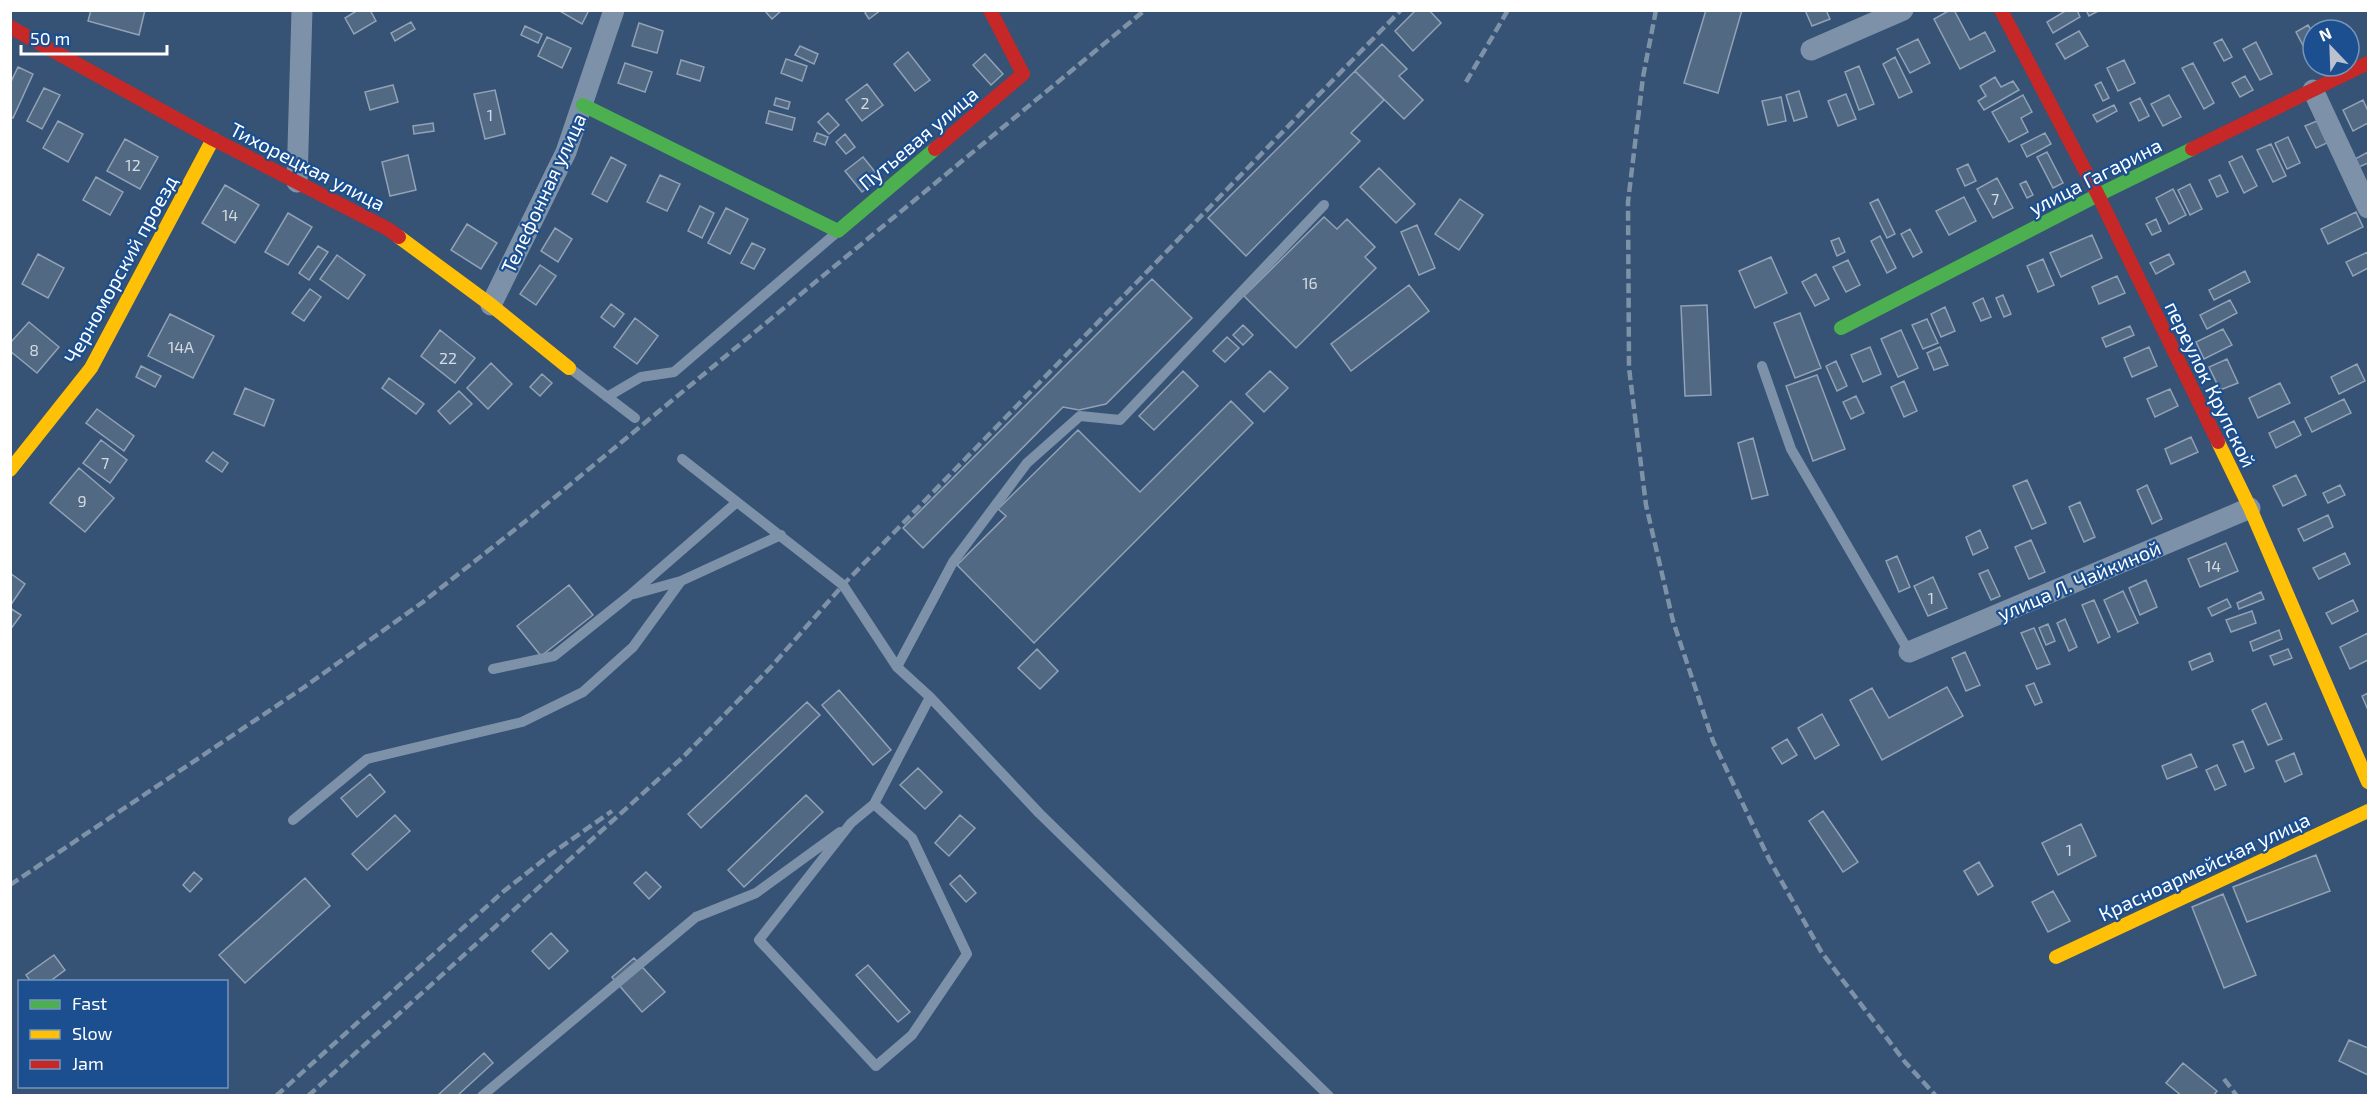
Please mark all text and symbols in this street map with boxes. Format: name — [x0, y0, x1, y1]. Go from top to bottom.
scale bar — [21, 18, 166, 56]
north arrow — [2301, 18, 2361, 78]
text: N — [2316, 23, 2334, 45]
text: 50 m — [30, 27, 70, 49]
street label: Путьевая улица — [854, 81, 983, 196]
house number: 2 — [861, 93, 870, 112]
house number: 1 — [487, 105, 493, 124]
street label: Телефонная улица — [495, 109, 591, 277]
street label: Тихорецкая улица — [226, 117, 390, 216]
street label: улица Гагарина — [2025, 132, 2166, 221]
house number: 12 — [125, 155, 141, 174]
street label: Черноморский проезд — [58, 171, 182, 367]
house number: 7 — [1991, 189, 1999, 208]
house number: 14 — [222, 205, 238, 224]
house number: 16 — [1302, 273, 1318, 292]
street label: переулок Крупской — [2159, 297, 2262, 471]
house number: 14А — [168, 337, 194, 356]
house number: 8 — [29, 340, 39, 359]
house number: 22 — [439, 348, 457, 367]
house number: 7 — [101, 453, 109, 472]
house number: 9 — [77, 491, 87, 510]
street label: улица Л. Чайкиной — [1994, 535, 2165, 626]
house number: 14 — [2205, 556, 2221, 575]
house number: 1 — [1928, 588, 1934, 607]
street label: Красноармейская улица — [2094, 806, 2314, 926]
house number: 1 — [2066, 840, 2072, 859]
legend — [18, 980, 228, 1088]
text: Fast — [72, 992, 107, 1014]
text: Slow — [72, 1022, 113, 1044]
text: Jam — [72, 1052, 104, 1074]

